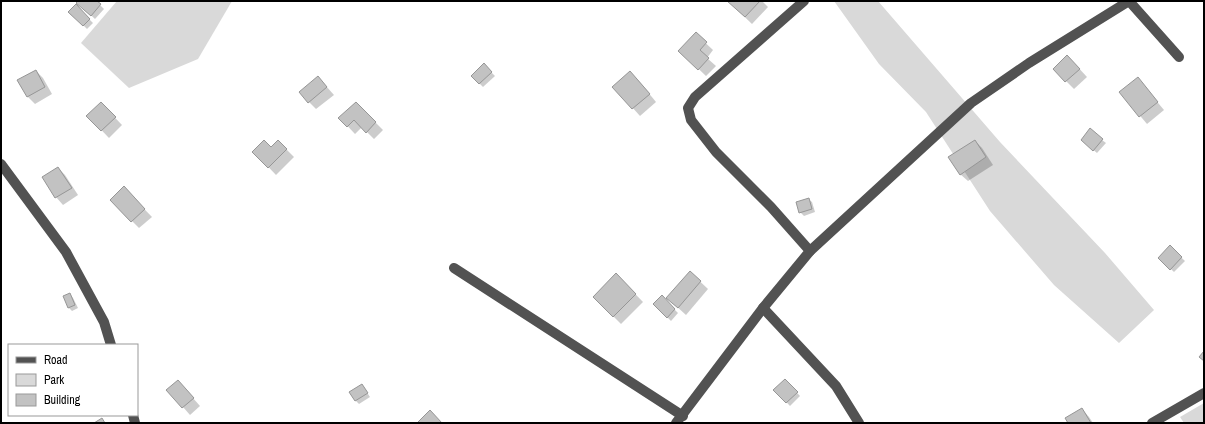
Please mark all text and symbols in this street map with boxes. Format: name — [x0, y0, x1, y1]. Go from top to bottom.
legend — [8, 344, 138, 416]
text: Road — [44, 352, 68, 368]
text: Park — [44, 372, 64, 388]
text: Building — [44, 392, 81, 408]

